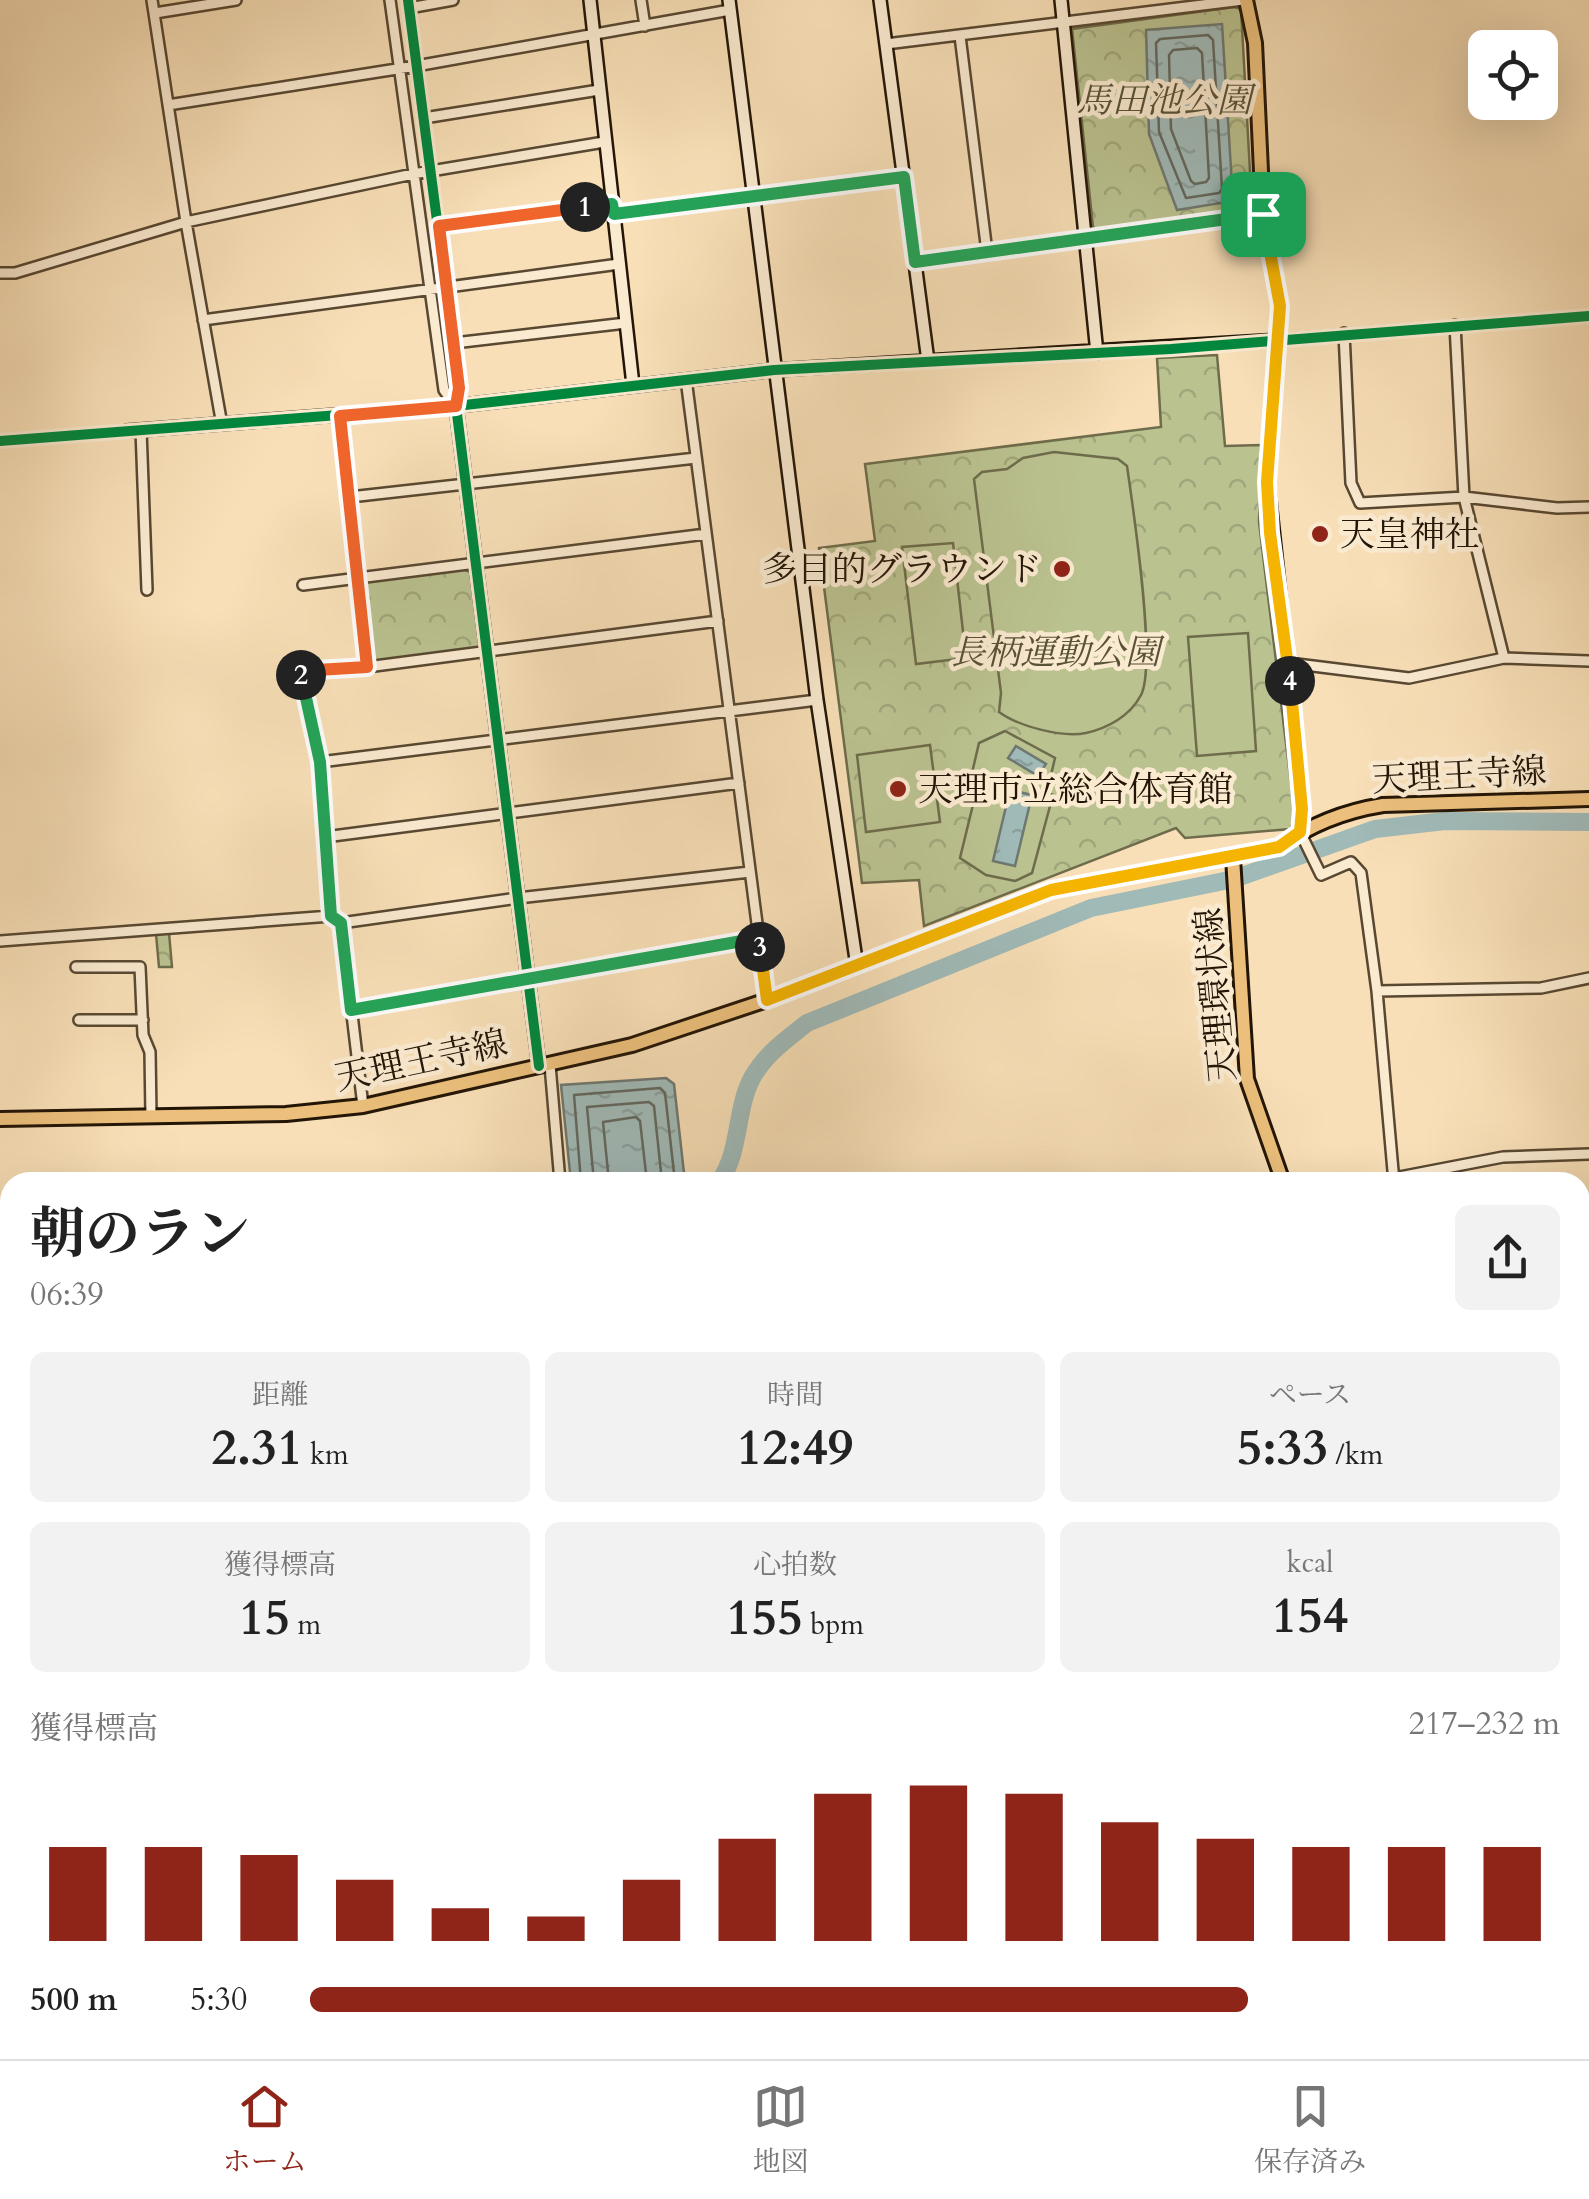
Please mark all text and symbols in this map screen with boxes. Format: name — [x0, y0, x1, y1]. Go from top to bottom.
map controls — [1468, 30, 1558, 120]
button: locate — [1468, 30, 1558, 120]
park label: 馬田池公園 — [1076, 77, 1256, 125]
pin — [1221, 172, 1306, 257]
pin: 1 — [560, 182, 610, 232]
icon: arrive — [1236, 187, 1291, 242]
text: 1 — [578, 188, 592, 226]
place label: 天皇神社 — [1340, 511, 1480, 559]
marker: 天皇神社 — [1309, 523, 1331, 545]
place label: 多目的グラウンド — [762, 546, 1042, 594]
marker: 多目的グラウンド — [1051, 558, 1073, 580]
park label: 長柄運動公園 — [950, 629, 1165, 677]
pin: 2 — [276, 650, 326, 700]
text: 2 — [294, 656, 308, 694]
pin: 4 — [1265, 656, 1315, 706]
text: 4 — [1283, 662, 1297, 700]
street label: 天理王寺線 — [1370, 747, 1548, 805]
place label: 天理市立総合体育館 — [918, 766, 1233, 814]
marker: 天理市立総合体育館 — [887, 778, 909, 800]
street label: 天理環状線 — [1184, 906, 1248, 1084]
pin: 3 — [735, 922, 785, 972]
text: 3 — [753, 928, 767, 966]
street label: 天理王寺線 — [331, 1019, 512, 1103]
text: 朝のラン — [30, 1198, 250, 1272]
button: share — [1455, 1205, 1560, 1310]
text: 06:39 — [30, 1273, 104, 1317]
text: 距離 — [252, 1376, 308, 1414]
text: 時間 — [767, 1376, 823, 1414]
text: ペース — [1269, 1376, 1351, 1414]
text: 2.31 — [211, 1414, 303, 1482]
text: 12:49 — [737, 1414, 853, 1482]
text: 5:33 — [1237, 1414, 1328, 1482]
text: km — [303, 1436, 349, 1474]
text: /km — [1328, 1436, 1383, 1474]
text: kcal — [1287, 1544, 1333, 1582]
text: 獲得標高 — [224, 1546, 336, 1584]
text: 心拍数 — [753, 1546, 837, 1584]
text: 154 — [1272, 1582, 1348, 1650]
text: 15 — [239, 1584, 290, 1652]
text: 155 — [726, 1584, 803, 1652]
text: m — [290, 1606, 321, 1644]
text: bpm — [803, 1606, 864, 1644]
text: 217–232 m — [1408, 1702, 1560, 1746]
text: 獲得標高 — [30, 1707, 158, 1751]
text: 500 m — [30, 1978, 117, 2022]
text: 5:30 — [190, 1978, 247, 2022]
tab: ホーム — [223, 2079, 307, 2181]
tab: 地図 — [752, 2079, 808, 2181]
tab: 保存済み — [1254, 2079, 1366, 2181]

